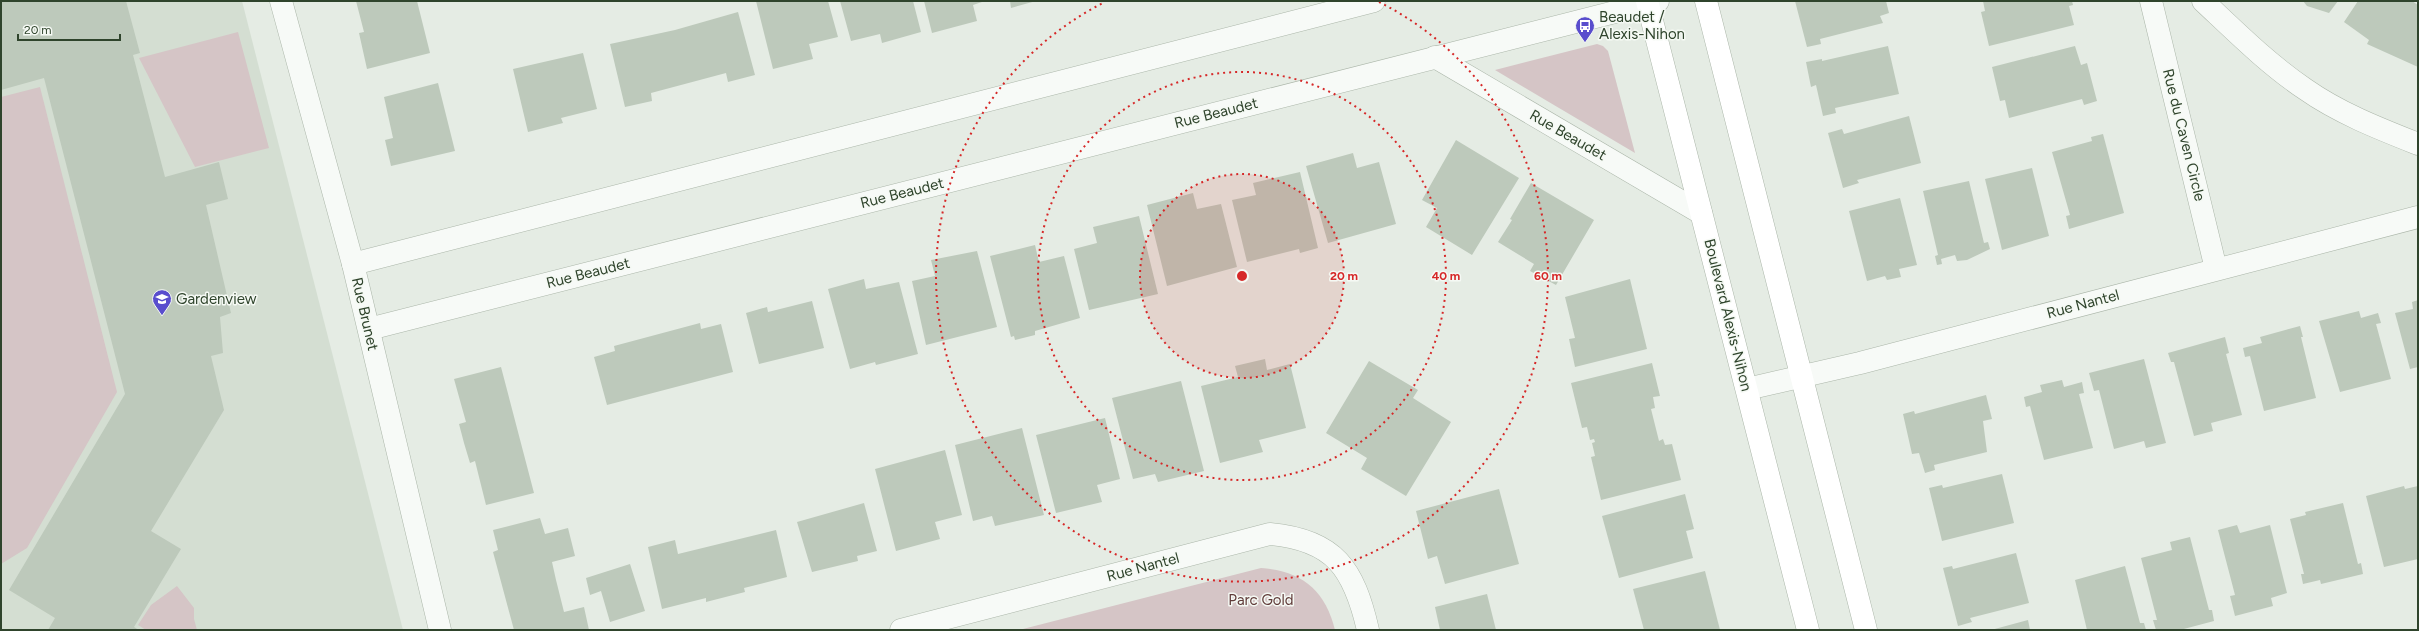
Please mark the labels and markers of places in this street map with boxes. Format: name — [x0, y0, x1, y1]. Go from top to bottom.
place label: Beaudet / Alexis-Nihon — [1599, 8, 1685, 43]
bus stop icon: Beaudet / Alexis-Nihon — [1574, 15, 1596, 43]
centre of rings — [1235, 269, 1249, 283]
school or university icon: Gardenview — [151, 288, 173, 316]
place label: Gardenview — [176, 290, 257, 308]

